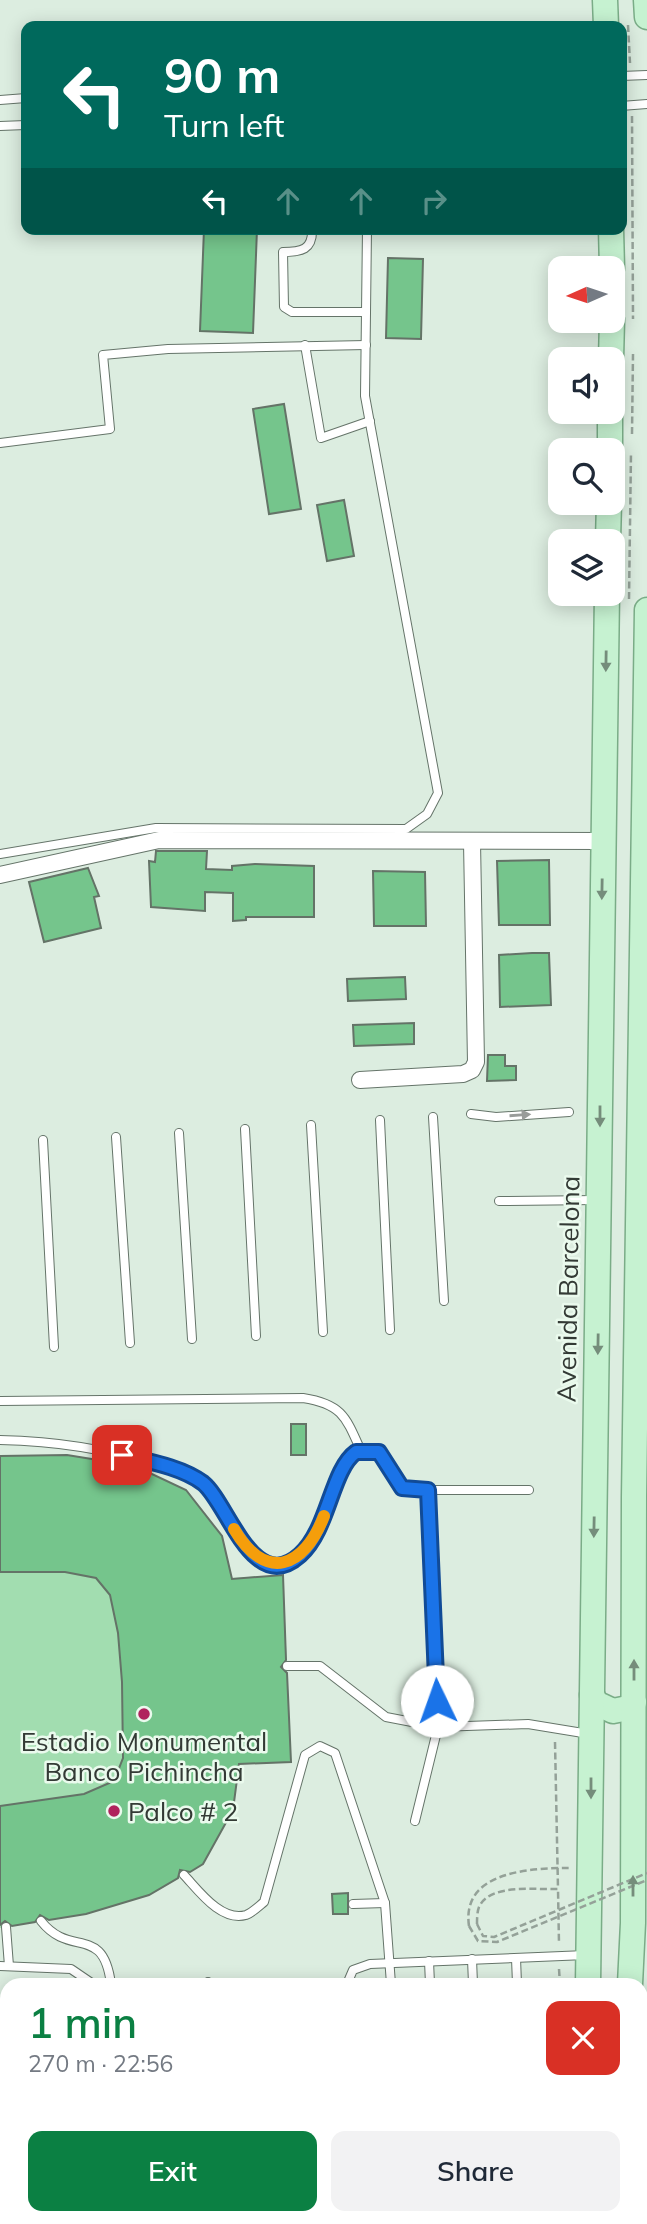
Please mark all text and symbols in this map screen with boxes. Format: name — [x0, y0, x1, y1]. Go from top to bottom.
text: 90 m — [164, 44, 280, 105]
icon: left — [49, 49, 140, 140]
text: Turn left — [164, 105, 284, 145]
icon: left — [196, 182, 234, 220]
icon: ahead — [269, 182, 307, 220]
icon: ahead — [342, 182, 380, 220]
icon: right — [415, 182, 453, 220]
north arrow — [548, 256, 625, 332]
map controls — [548, 256, 625, 606]
button: sound — [548, 347, 625, 424]
button: search — [548, 438, 625, 515]
button: layers — [548, 529, 625, 606]
one-way arrow — [600, 651, 611, 673]
one-way arrow — [596, 878, 607, 900]
one-way arrow — [594, 1106, 606, 1128]
one-way arrow — [509, 1110, 531, 1121]
street label: Avenida Barcelona — [550, 1175, 586, 1403]
one-way arrow — [592, 1333, 603, 1355]
pin — [92, 1425, 152, 1485]
icon: arrive — [103, 1436, 141, 1474]
one-way arrow — [588, 1516, 600, 1538]
one-way arrow — [628, 1658, 640, 1680]
position arrow — [400, 1664, 474, 1738]
marker: Estadio Monumental Banco Pichincha — [136, 1706, 152, 1722]
place label: Estadio Monumental Banco Pichincha — [21, 1725, 267, 1788]
one-way arrow — [585, 1777, 596, 1799]
place label: Palco # 2 — [128, 1795, 238, 1828]
marker: Palco # 2 — [106, 1803, 122, 1819]
one-way arrow — [627, 1874, 639, 1896]
text: 1 min — [28, 1996, 137, 2049]
button: close — [546, 2001, 620, 2075]
text: 270 m · 22:56 — [28, 2049, 173, 2078]
button: Exit — [28, 2131, 317, 2211]
button: Share — [331, 2131, 620, 2211]

